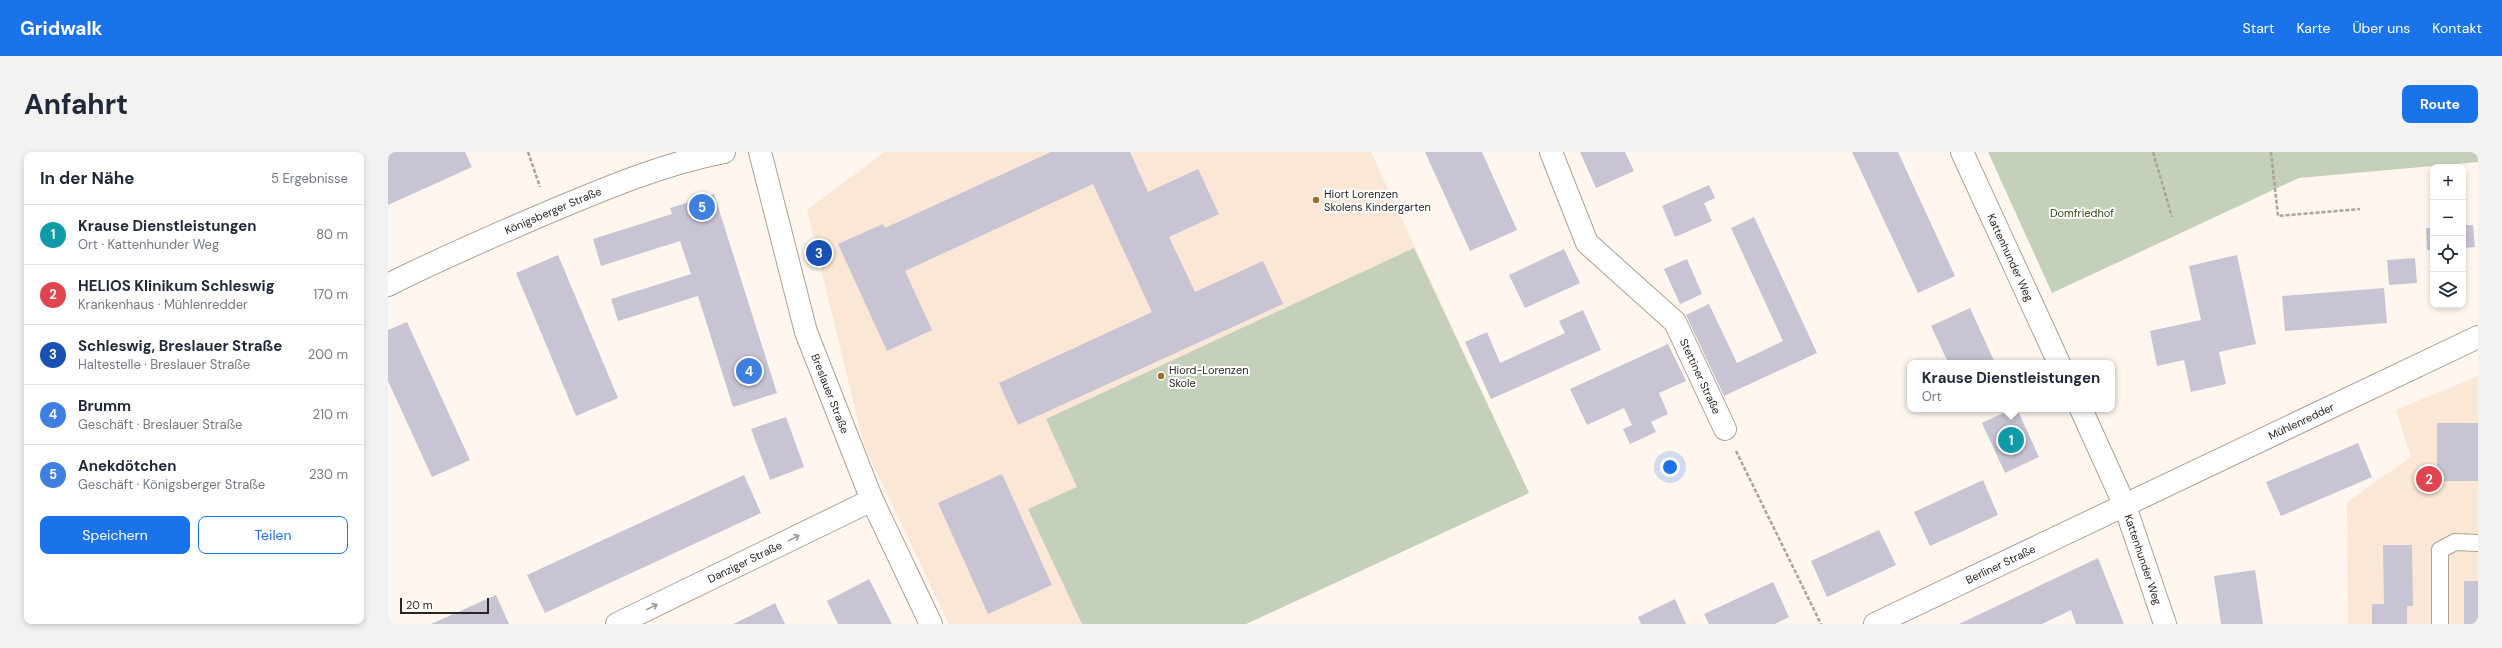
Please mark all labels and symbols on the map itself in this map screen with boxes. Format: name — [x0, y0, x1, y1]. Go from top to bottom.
street label: Königsberger Straße — [502, 184, 603, 237]
place label: Hiort Lorenzen Skolens Kindergarten — [1324, 187, 1431, 214]
pin: 5 — [689, 192, 715, 222]
marker: Hiort Lorenzen Skolens Kindergarten — [1311, 195, 1321, 205]
park label: Domfriedhof — [2050, 206, 2114, 220]
street label: Kattenhunder Weg — [1984, 211, 2037, 303]
pin: 3 — [806, 238, 832, 268]
street label: Stettiner Straße — [1677, 336, 1724, 416]
street label: Breslauer Straße — [808, 352, 852, 435]
pin: 4 — [736, 356, 762, 386]
place label: Hiord-Lorenzen Skole — [1169, 363, 1248, 390]
marker: Hiord-Lorenzen Skole — [1156, 371, 1166, 381]
street label: Mühlenredder — [2266, 400, 2336, 443]
pin: 1 — [1998, 425, 2024, 455]
your location — [1660, 457, 1680, 477]
pin: 2 — [2416, 464, 2442, 494]
street label: Kattenhunder Weg — [2121, 512, 2165, 607]
one-way arrow — [788, 534, 800, 541]
street label: Danziger Straße — [705, 538, 784, 586]
street label: Berliner Straße — [1963, 542, 2038, 587]
scale bar — [400, 596, 489, 615]
one-way arrow — [646, 603, 658, 610]

